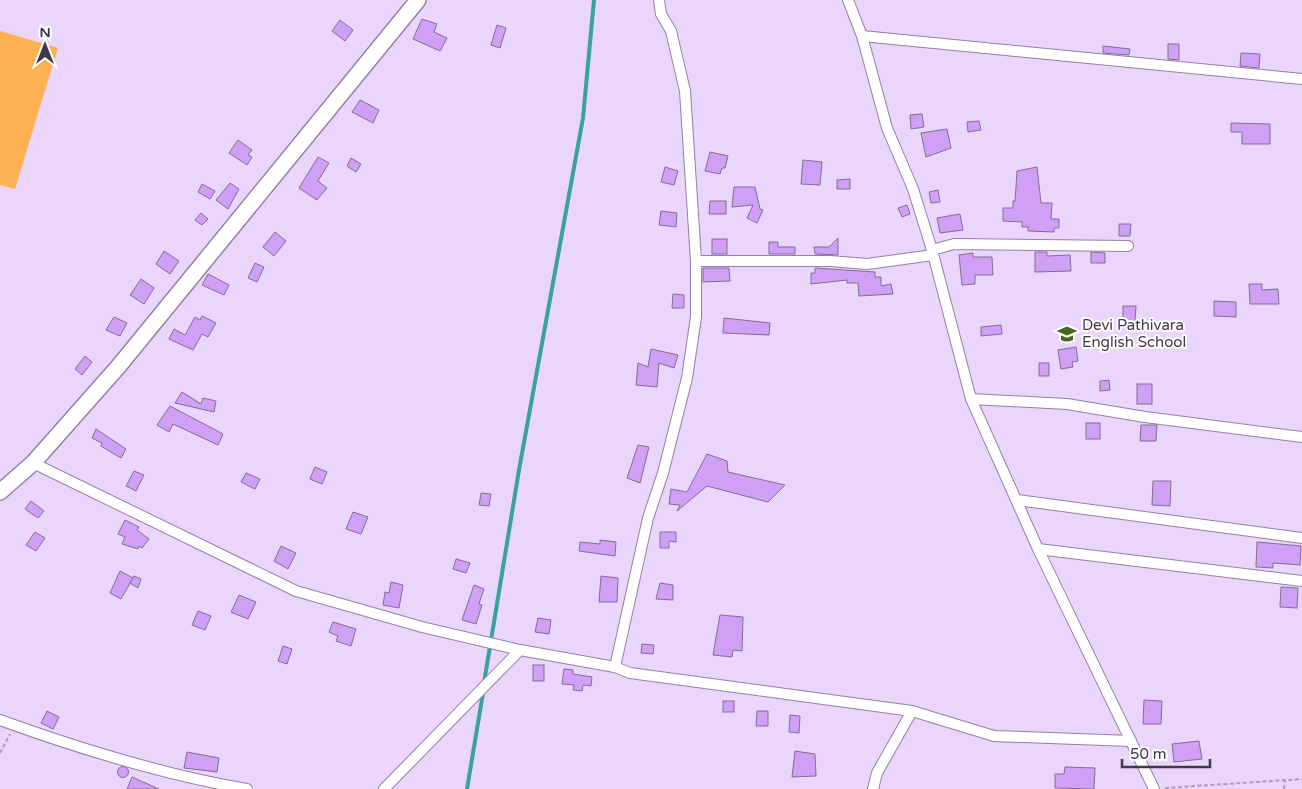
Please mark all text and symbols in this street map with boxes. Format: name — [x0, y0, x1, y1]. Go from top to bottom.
north arrow — [20, 20, 70, 70]
text: N — [39, 24, 51, 41]
place label: Devi Pathivara English School — [1082, 316, 1186, 351]
school or university icon: Devi Pathivara English School — [1056, 323, 1078, 345]
scale bar — [1122, 736, 1210, 768]
text: 50 m — [1130, 745, 1167, 763]

